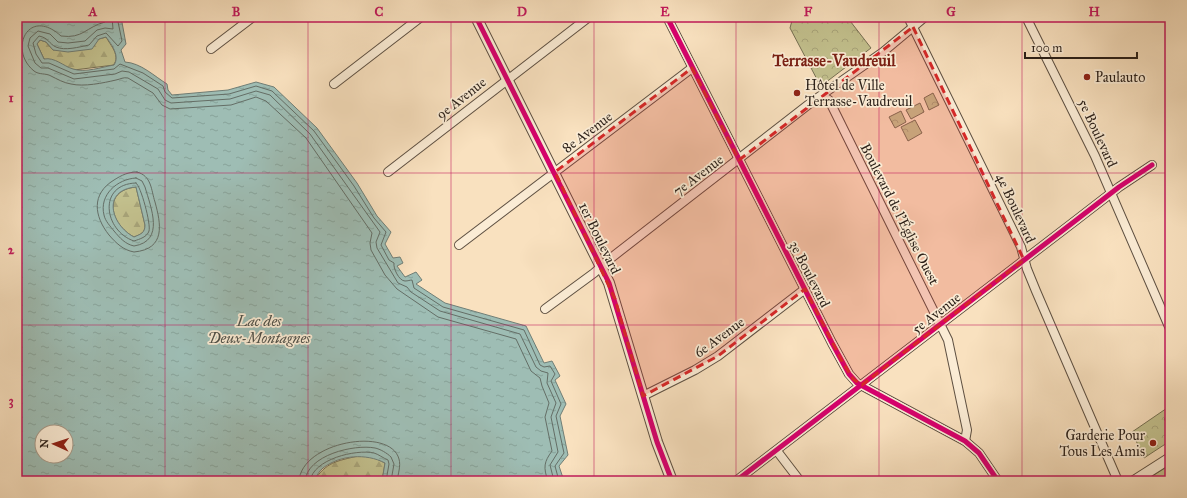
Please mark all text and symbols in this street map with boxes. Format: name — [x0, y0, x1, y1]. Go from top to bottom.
text: A — [88, 4, 98, 20]
text: B — [232, 4, 241, 20]
text: C — [375, 4, 384, 20]
text: D — [517, 4, 527, 20]
text: E — [660, 4, 670, 20]
text: F — [804, 4, 813, 20]
text: G — [946, 4, 956, 20]
text: H — [1088, 4, 1100, 20]
scale bar — [1025, 34, 1137, 60]
text: 100 m — [1031, 41, 1062, 55]
district label: Terrasse-Vaudreuil — [772, 51, 896, 70]
place label: Paulauto — [1095, 69, 1145, 86]
marker: Paulauto — [1082, 72, 1092, 82]
street label: 9e Avenue — [433, 74, 490, 123]
place label: Hôtel de Ville Terrasse-Vaudreuil — [805, 77, 913, 110]
marker: Hôtel de Ville Terrasse-Vaudreuil — [792, 88, 802, 98]
text: 1 — [8, 90, 14, 106]
street label: 5e Boulevard — [1074, 96, 1121, 170]
street label: 8e Avenue — [559, 108, 616, 157]
street label: Boulevard de l'Église Ouest — [856, 140, 944, 288]
street label: 7e Avenue — [670, 151, 727, 200]
street label: 4e Boulevard — [992, 171, 1039, 246]
street label: 1er Boulevard — [575, 200, 624, 277]
street label: 3e Boulevard — [785, 238, 834, 310]
text: 2 — [8, 242, 15, 258]
street label: 5e Avenue — [908, 289, 964, 338]
water label: Lac des Deux-Montagnes — [208, 312, 311, 347]
street label: 6e Avenue — [691, 313, 748, 361]
text: 3 — [8, 393, 14, 409]
north arrow — [34, 424, 74, 464]
place label: Garderie Pour Tous Les Amis — [1059, 427, 1146, 460]
text: N — [38, 438, 51, 449]
marker: Garderie Pour Tous Les Amis — [1148, 438, 1158, 448]

